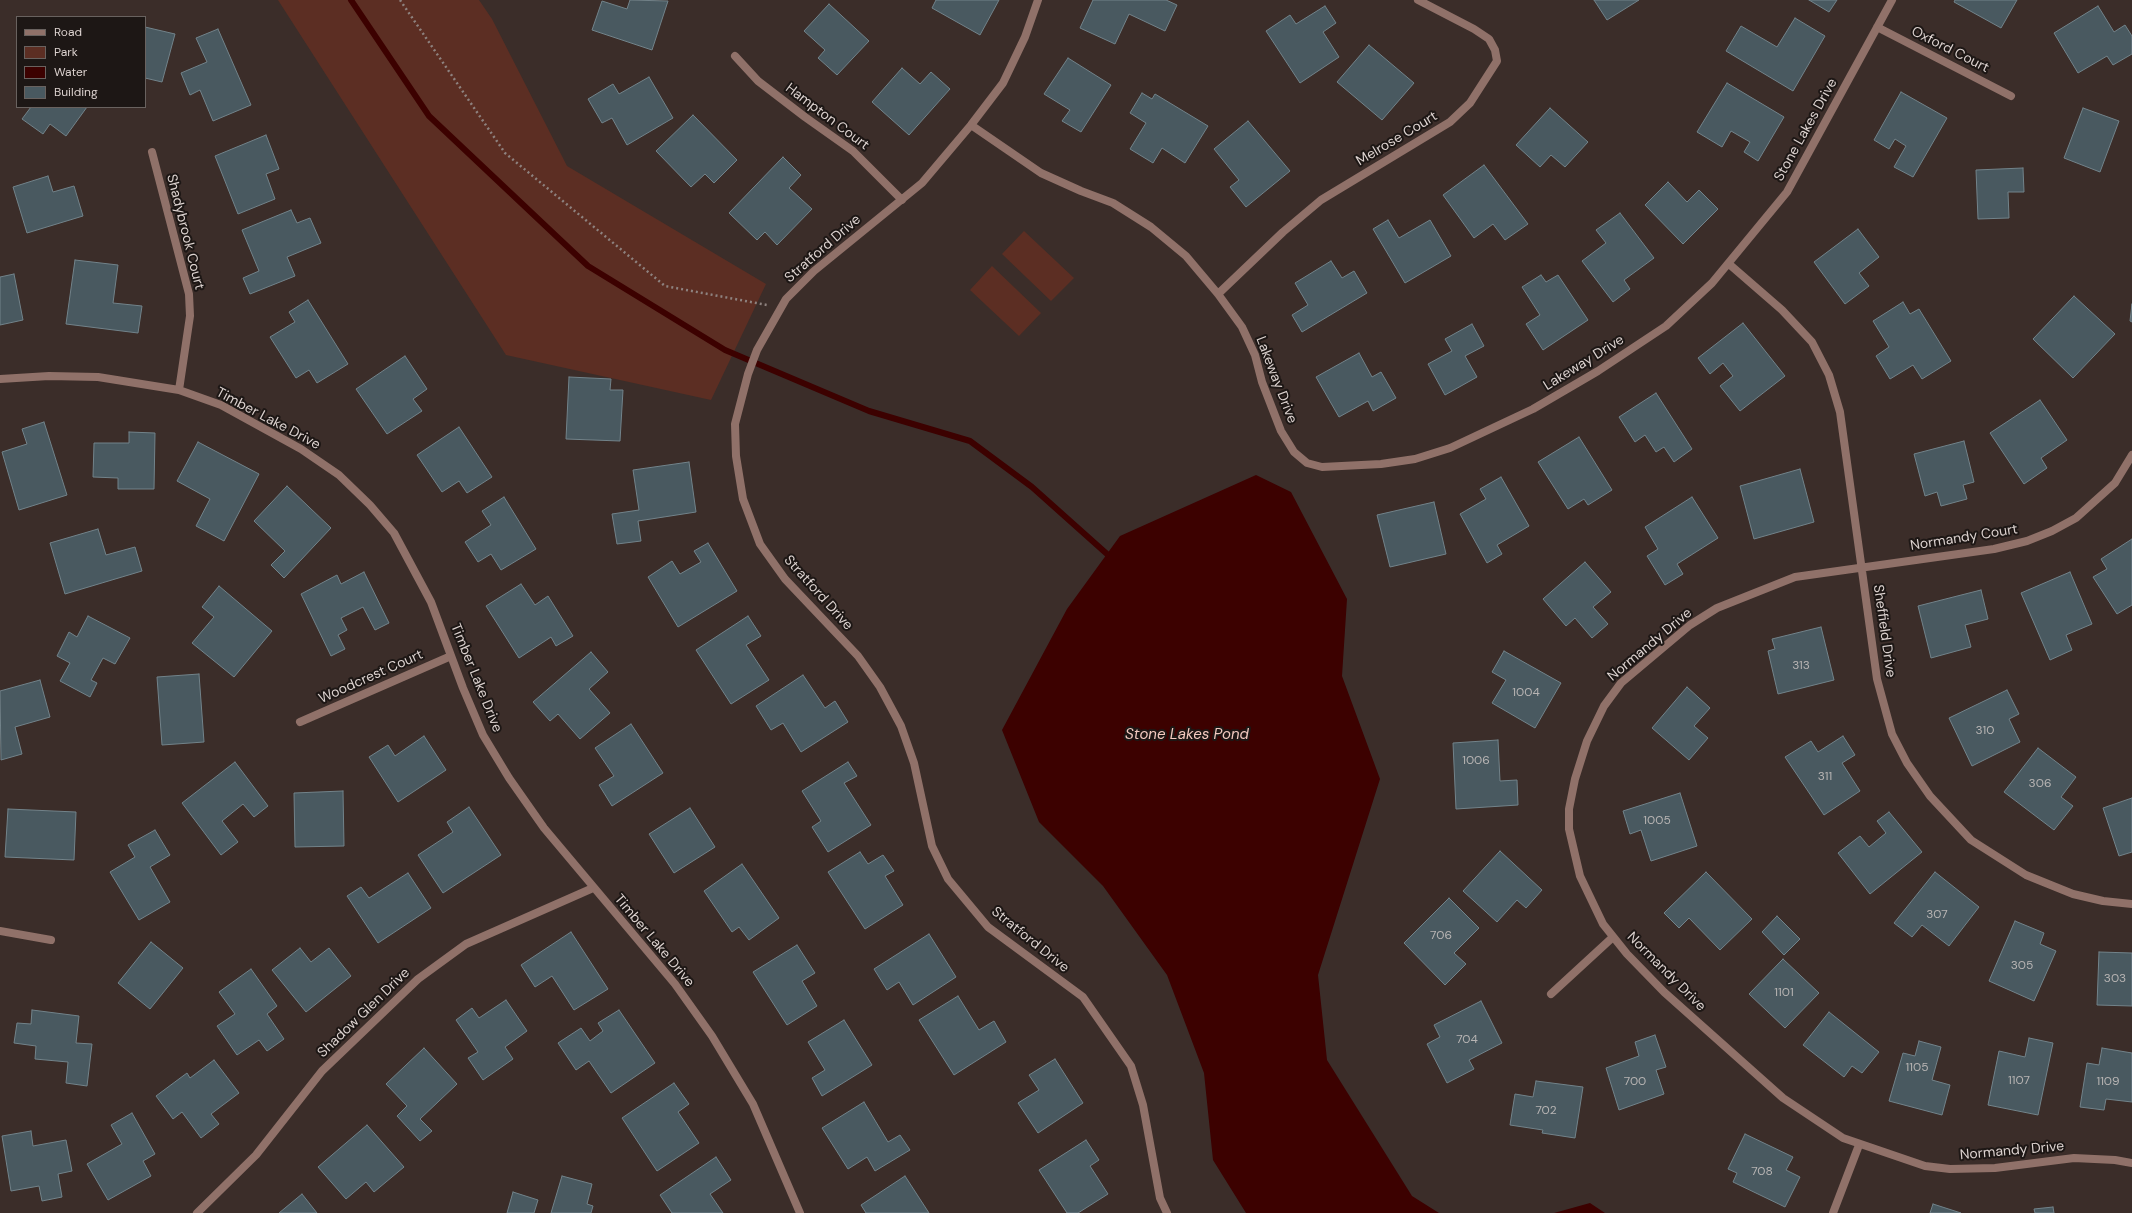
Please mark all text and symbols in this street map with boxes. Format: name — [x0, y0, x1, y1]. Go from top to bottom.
legend — [16, 16, 146, 108]
street label: Oxford Court — [1908, 23, 1992, 77]
text: Road — [54, 24, 82, 40]
text: Park — [54, 44, 78, 60]
text: Water — [54, 64, 87, 80]
street label: Stone Lakes Drive — [1771, 76, 1841, 184]
street label: Hampton Court — [782, 80, 872, 154]
text: Building — [54, 84, 98, 100]
street label: Melrose Court — [1353, 108, 1441, 170]
street label: Shadybrook Court — [163, 173, 207, 291]
street label: Stratford Drive — [782, 211, 864, 287]
street label: Lakeway Drive — [1541, 332, 1627, 394]
street label: Lakeway Drive — [1252, 334, 1300, 426]
street label: Timber Lake Drive — [213, 384, 323, 454]
street label: Normandy Court — [1909, 521, 2019, 555]
street label: Stratford Drive — [780, 552, 856, 634]
street label: Sheffield Drive — [1869, 584, 1899, 678]
street label: Normandy Drive — [1604, 605, 1696, 685]
street label: Timber Lake Drive — [447, 621, 505, 735]
street label: Woodcrest Court — [316, 647, 426, 707]
house number: 313 — [1792, 659, 1810, 673]
house number: 1004 — [1512, 686, 1540, 700]
house number: 310 — [1976, 724, 1994, 738]
water label: Stone Lakes Pond — [1125, 726, 1249, 744]
house number: 1006 — [1462, 754, 1490, 768]
house number: 311 — [1818, 770, 1832, 784]
house number: 306 — [2029, 777, 2051, 791]
house number: 1005 — [1643, 814, 1671, 828]
street label: Timber Lake Drive — [610, 891, 698, 991]
street label: Stratford Drive — [988, 904, 1072, 976]
house number: 307 — [1926, 908, 1948, 922]
house number: 706 — [1430, 929, 1452, 943]
street label: Normandy Drive — [1623, 929, 1709, 1015]
house number: 305 — [2011, 959, 2033, 973]
street label: Shadow Glen Drive — [314, 965, 414, 1061]
house number: 303 — [2104, 972, 2126, 986]
house number: 1101 — [1774, 986, 1794, 1000]
house number: 704 — [1456, 1033, 1478, 1047]
house number: 1105 — [1905, 1061, 1929, 1075]
house number: 1107 — [2008, 1074, 2030, 1088]
house number: 700 — [1624, 1075, 1646, 1089]
house number: 1109 — [2096, 1075, 2120, 1089]
house number: 702 — [1535, 1104, 1557, 1118]
street label: Normandy Drive — [1959, 1138, 2065, 1164]
house number: 708 — [1751, 1165, 1773, 1179]

